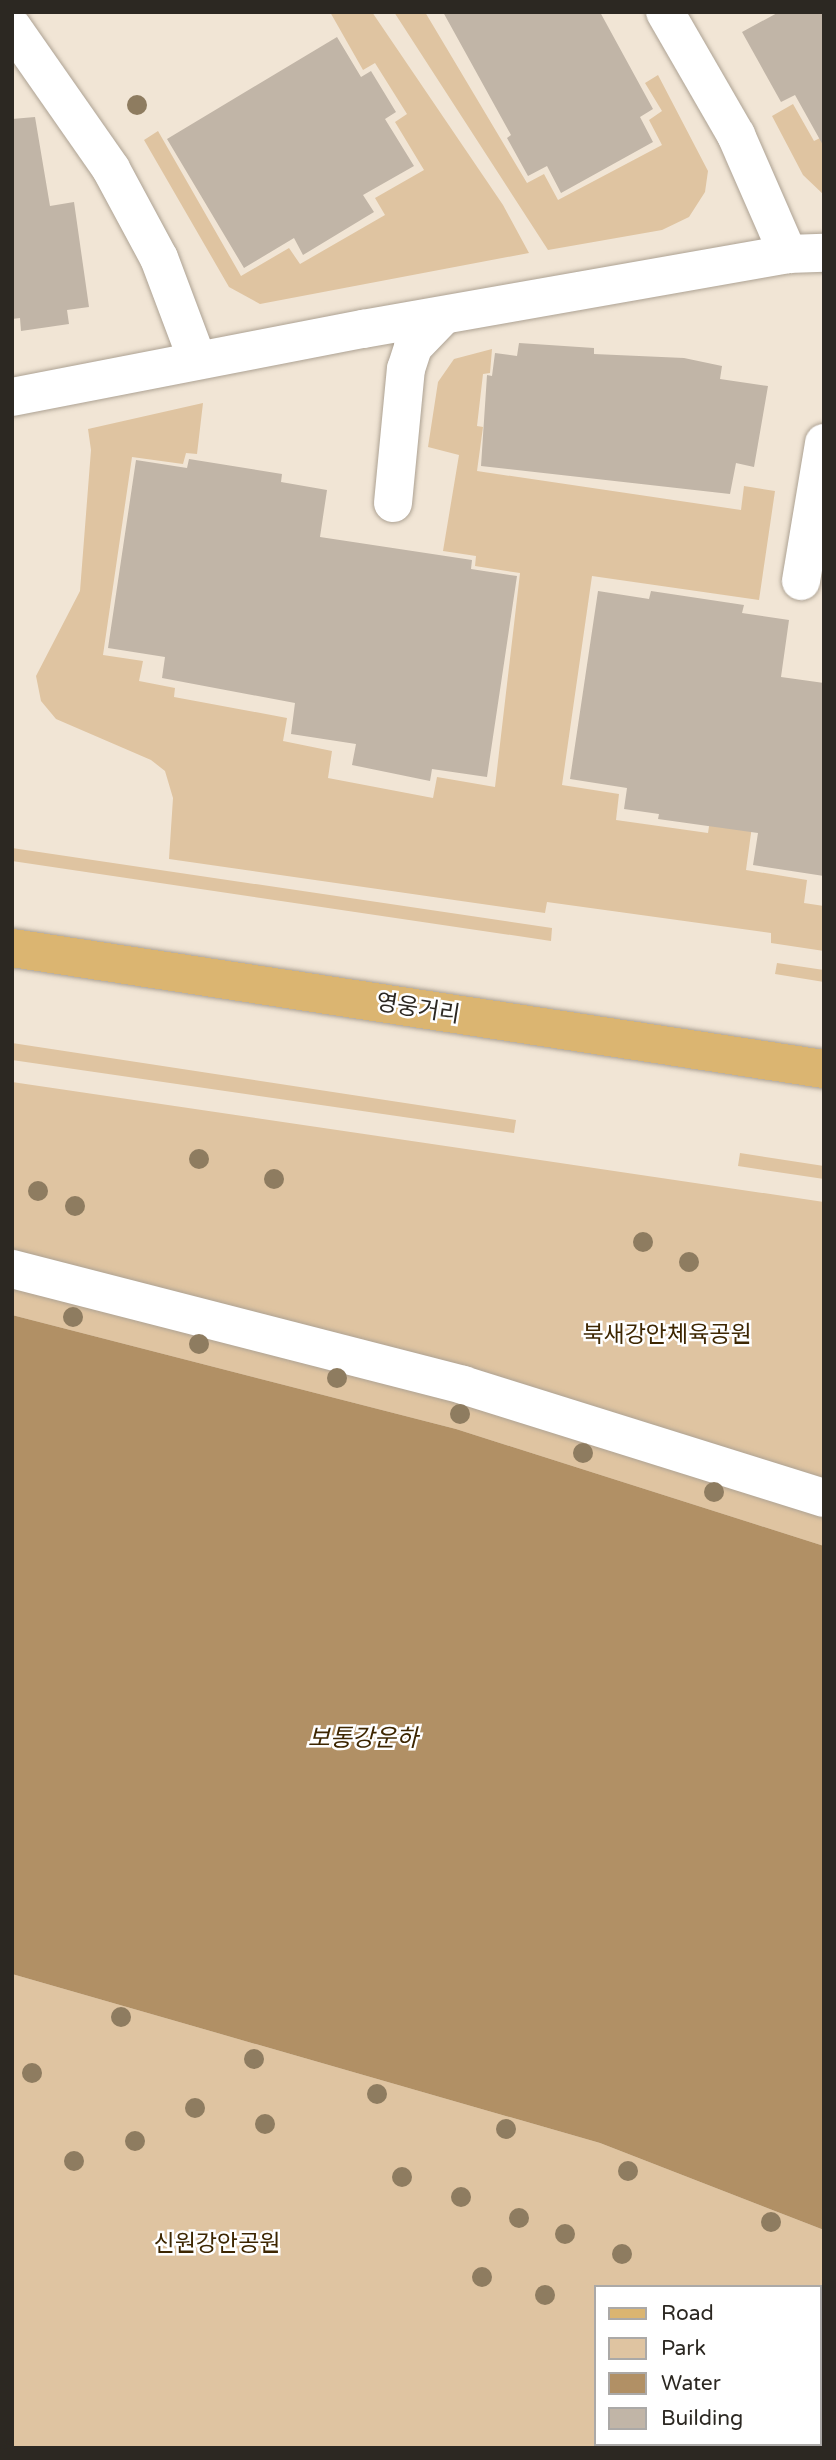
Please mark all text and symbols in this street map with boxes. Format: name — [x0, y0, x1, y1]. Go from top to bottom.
street label: 영웅거리 — [374, 989, 462, 1029]
park label: 북새강안체육공원 — [582, 1321, 752, 1349]
water label: 보통강운하 — [308, 1725, 418, 1753]
park label: 신원강안공원 — [154, 2230, 280, 2258]
legend — [594, 2285, 822, 2446]
text: Road — [661, 2301, 714, 2326]
text: Park — [661, 2336, 706, 2361]
text: Water — [661, 2371, 721, 2396]
text: Building — [661, 2406, 743, 2431]

